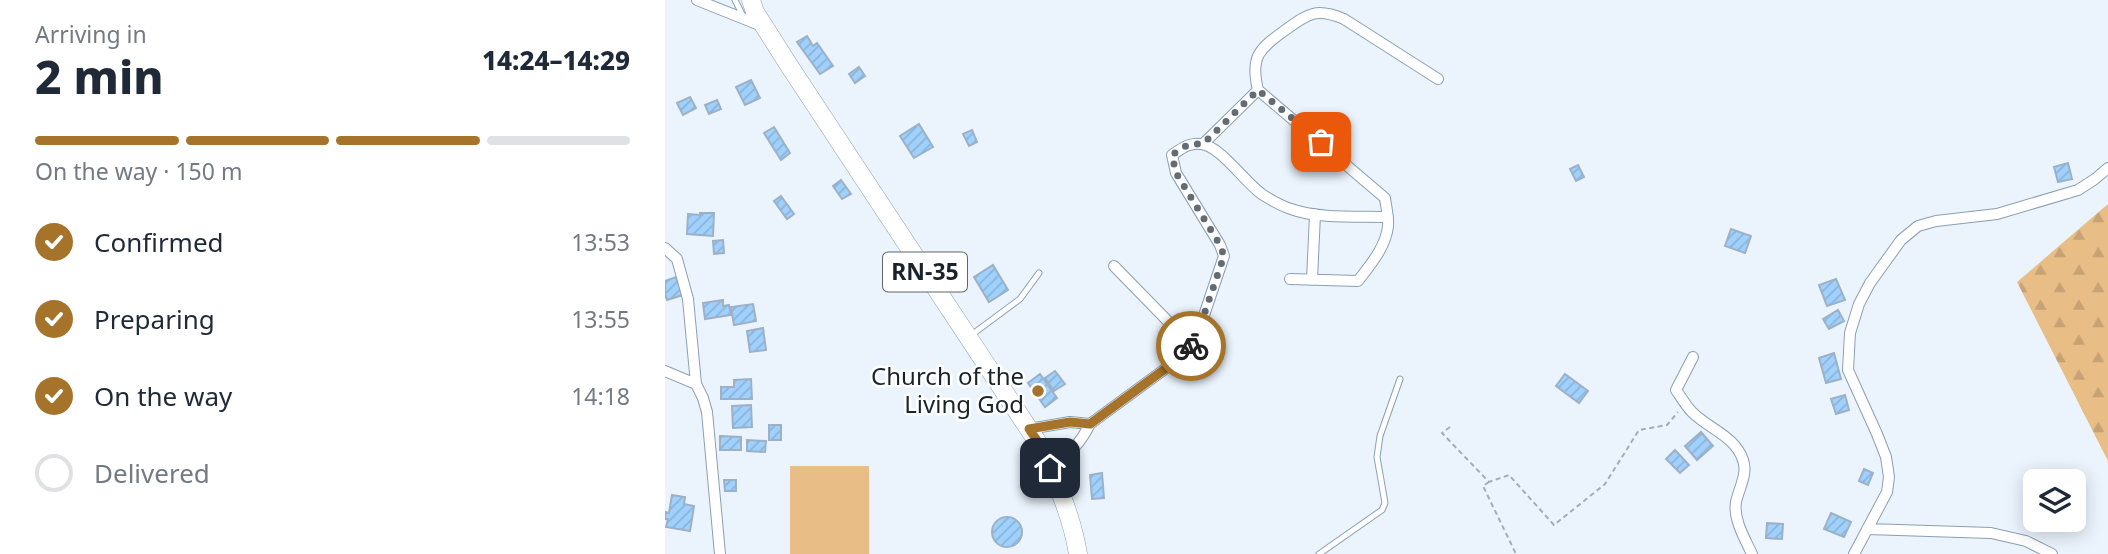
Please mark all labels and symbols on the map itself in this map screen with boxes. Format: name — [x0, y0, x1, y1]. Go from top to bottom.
pin — [1291, 112, 1351, 172]
road number: RN-35 — [883, 252, 967, 292]
courier — [1156, 311, 1226, 381]
place label: Church of the Living God — [871, 359, 1024, 420]
marker: Church of the Living God — [1030, 383, 1046, 399]
pin — [1020, 438, 1080, 498]

